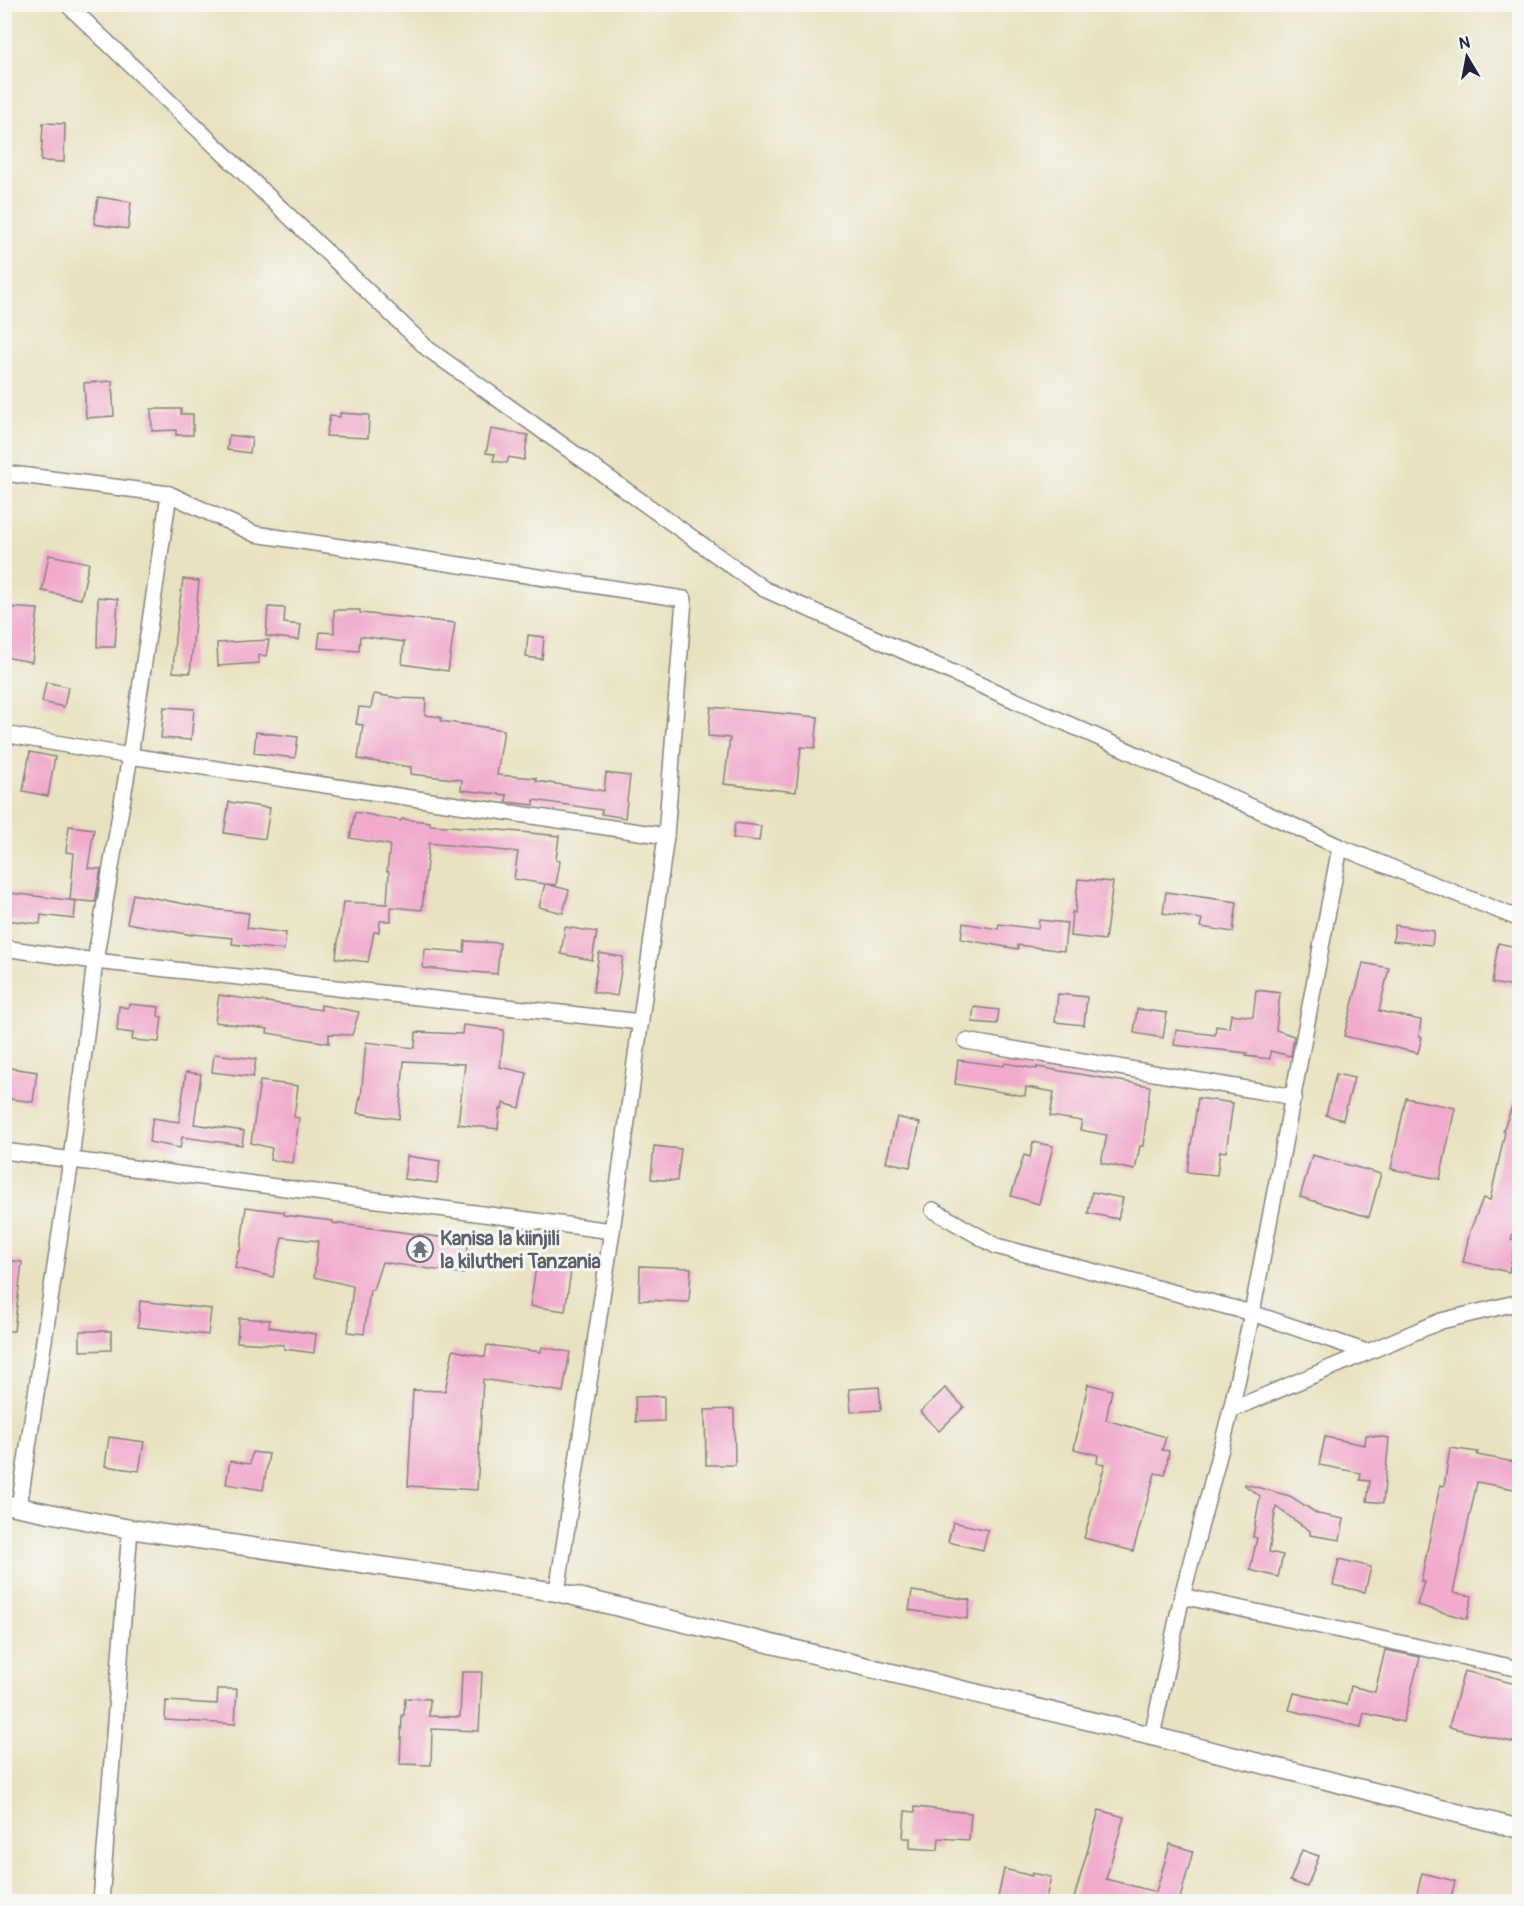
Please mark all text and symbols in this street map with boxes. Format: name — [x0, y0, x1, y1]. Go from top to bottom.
north arrow — [1437, 27, 1497, 87]
text: N — [1458, 32, 1472, 54]
place label: Kanisa la kiinjili la kilutheri Tanzania — [440, 1226, 601, 1274]
temple icon: Kanisa la kiinjili la kilutheri Tanzania — [405, 1234, 435, 1264]

